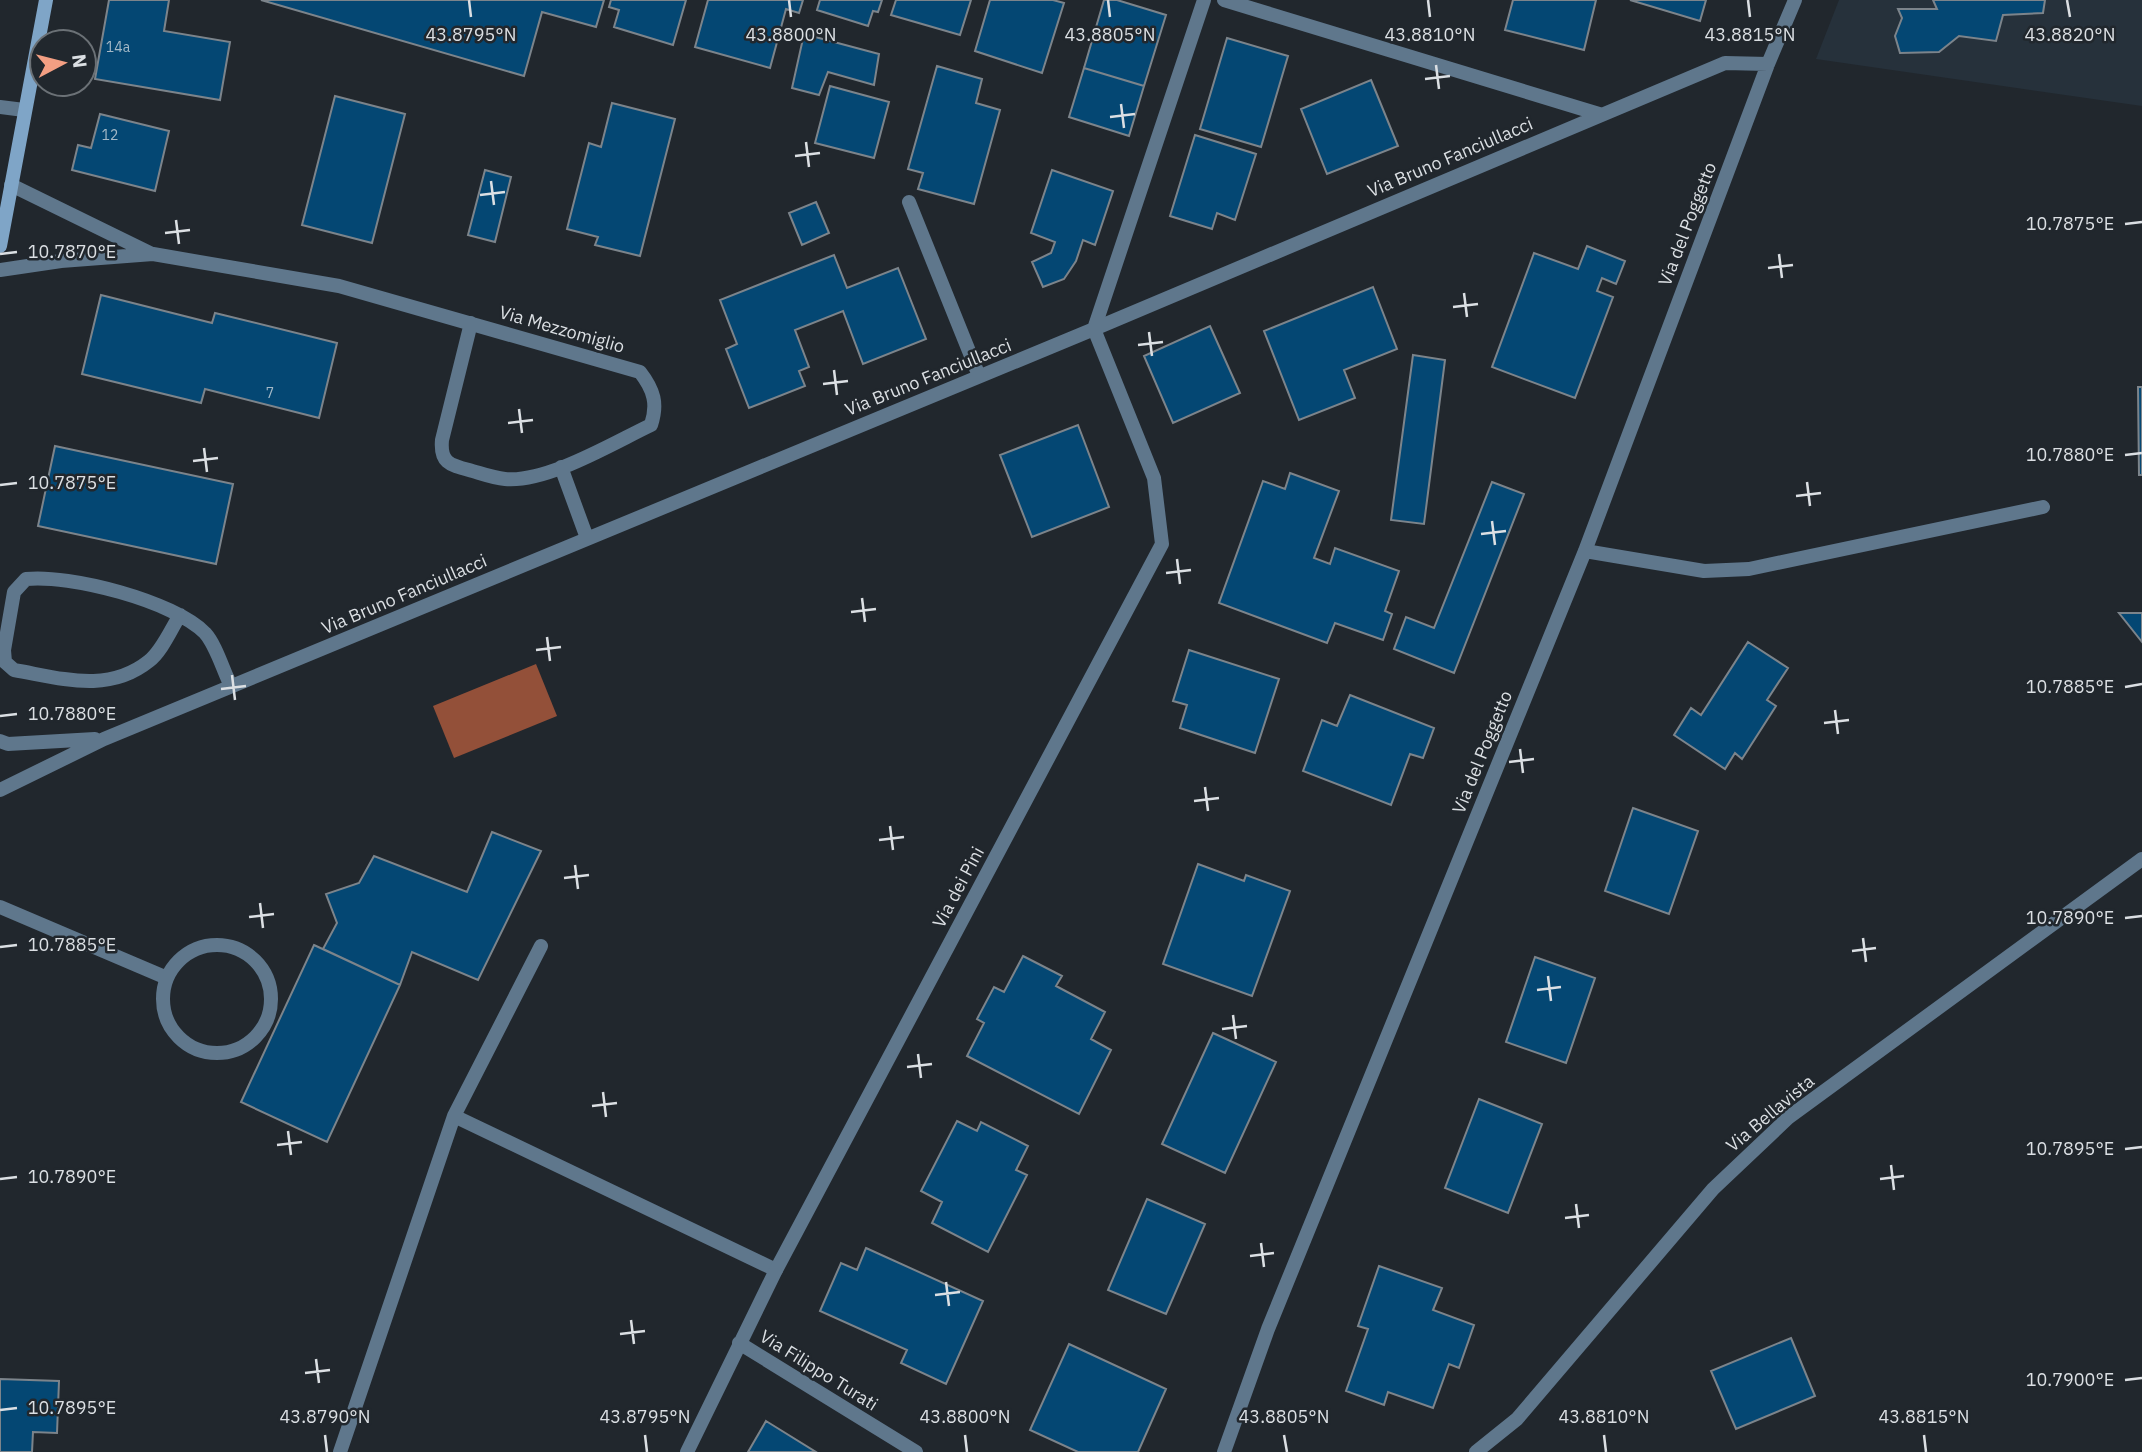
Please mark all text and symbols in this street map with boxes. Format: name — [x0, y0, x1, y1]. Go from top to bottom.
text: 43.8795°N — [426, 23, 516, 46]
text: 43.8800°N — [746, 23, 836, 46]
text: 43.8805°N — [1065, 23, 1155, 46]
text: 43.8810°N — [1385, 23, 1475, 46]
text: 43.8815°N — [1705, 23, 1795, 46]
text: 43.8820°N — [2025, 23, 2115, 46]
north arrow — [28, 28, 98, 98]
house number: 14a — [106, 38, 131, 56]
text: N — [67, 53, 93, 69]
street label: Via Bruno Fanciullacci — [1364, 112, 1536, 202]
house number: 12 — [102, 126, 118, 144]
street label: Via del Poggetto — [1653, 159, 1721, 289]
text: 10.7875°E — [2026, 212, 2114, 235]
text: 10.7870°E — [28, 240, 116, 263]
street label: Via Mezzomiglio — [497, 300, 627, 358]
street label: Via Bruno Fanciullacci — [842, 333, 1014, 421]
house number: 7 — [266, 384, 274, 402]
text: 10.7880°E — [2026, 443, 2114, 466]
text: 10.7875°E — [28, 471, 116, 494]
street label: Via Bruno Fanciullacci — [318, 549, 490, 639]
text: 10.7885°E — [2026, 675, 2114, 698]
street label: Via del Poggetto — [1447, 687, 1517, 817]
text: 10.7880°E — [28, 702, 116, 725]
street label: Via dei Pini — [927, 843, 989, 931]
text: 10.7890°E — [2026, 906, 2114, 929]
text: 10.7885°E — [28, 933, 116, 956]
street label: Via Bellavista — [1721, 1069, 1819, 1157]
text: 10.7895°E — [2026, 1137, 2114, 1160]
text: 10.7890°E — [28, 1165, 116, 1188]
street label: Via Filippo Turati — [756, 1324, 882, 1416]
text: 10.7900°E — [2026, 1368, 2114, 1391]
text: 10.7895°E — [28, 1396, 116, 1419]
text: 43.8790°N — [280, 1405, 370, 1428]
text: 43.8795°N — [600, 1405, 690, 1428]
text: 43.8800°N — [920, 1405, 1010, 1428]
text: 43.8805°N — [1239, 1405, 1329, 1428]
text: 43.8810°N — [1559, 1405, 1649, 1428]
text: 43.8815°N — [1879, 1405, 1969, 1428]

